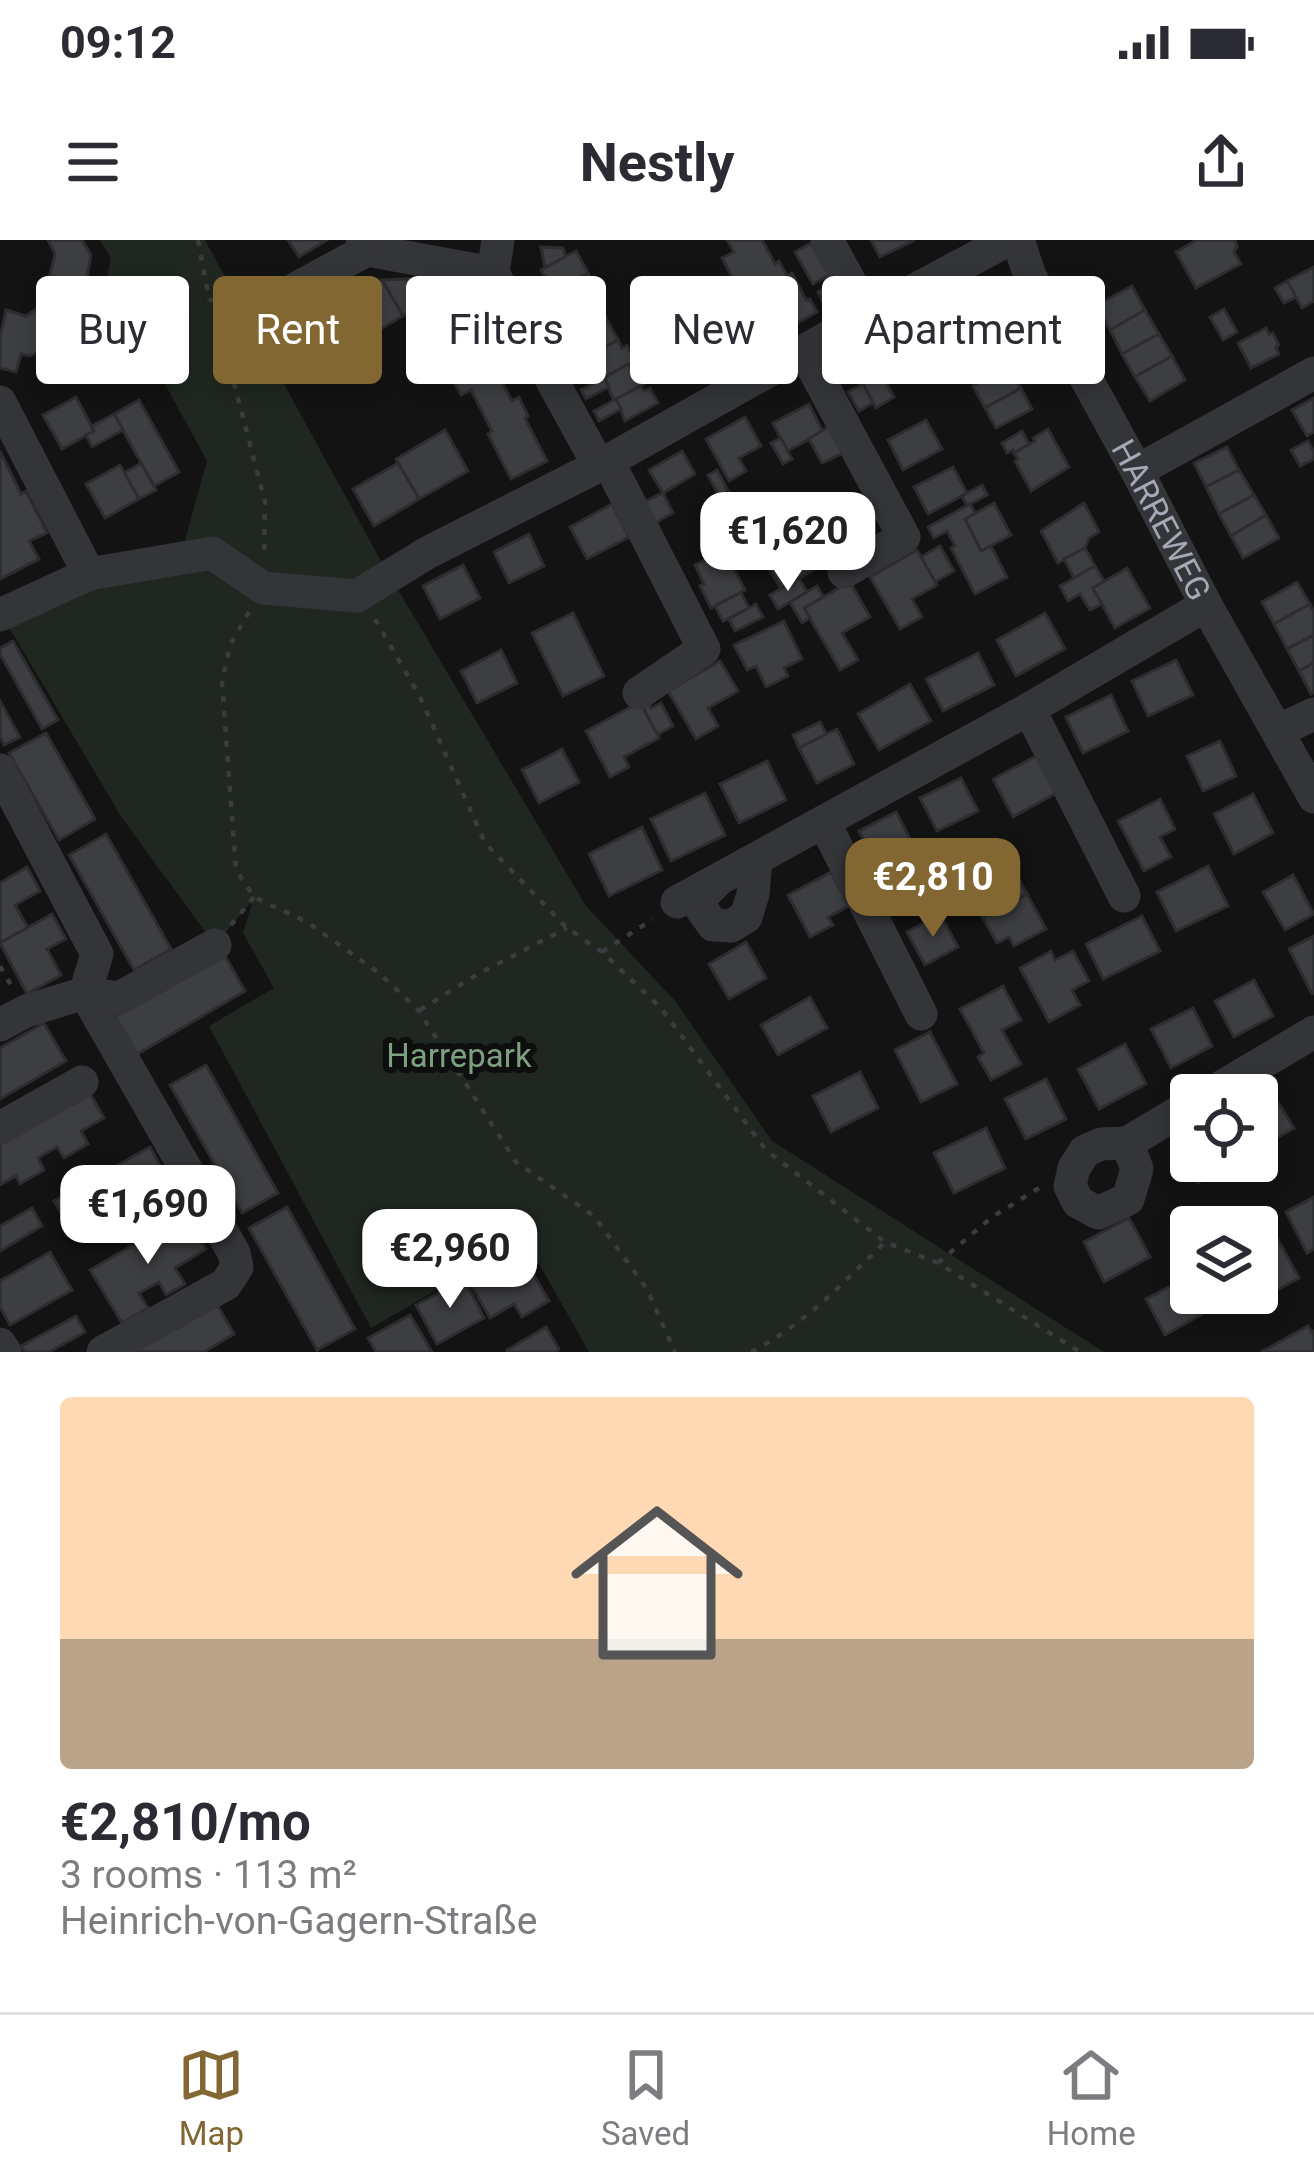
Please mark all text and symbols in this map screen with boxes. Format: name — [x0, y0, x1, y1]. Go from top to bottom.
text: 09:12 — [60, 16, 176, 69]
icon: menu — [60, 129, 126, 195]
icon: share — [1188, 129, 1254, 195]
text: Nestly — [580, 131, 734, 194]
chip: Buy — [36, 276, 189, 384]
chip: Rent — [213, 276, 382, 384]
chip: Filters — [406, 276, 606, 384]
chip: New — [630, 276, 798, 384]
chip: Apartment — [822, 276, 1105, 384]
street label: HARREWEG — [1104, 433, 1219, 606]
pin: €1,620 — [690, 492, 886, 594]
text: €1,620 — [727, 508, 849, 554]
pin: €2,810 — [835, 838, 1031, 940]
text: €2,810 — [872, 854, 994, 900]
park label: Harrepark — [386, 1036, 532, 1075]
map controls — [1170, 1074, 1278, 1314]
button: locate — [1170, 1074, 1278, 1182]
pin: €1,690 — [50, 1165, 246, 1267]
text: €1,690 — [87, 1181, 209, 1227]
button: layers — [1170, 1206, 1278, 1314]
pin: €2,960 — [352, 1209, 548, 1311]
text: €2,960 — [389, 1225, 511, 1271]
icon: home — [549, 1475, 765, 1691]
text: €2,810/mo — [60, 1793, 311, 1852]
text: 3 rooms · 113 m² — [60, 1852, 357, 1898]
text: Heinrich-von-Gagern-Straße — [60, 1898, 537, 1944]
tab: Map — [178, 2042, 244, 2153]
tab: Saved — [601, 2042, 690, 2153]
tab: Home — [1047, 2042, 1136, 2153]

